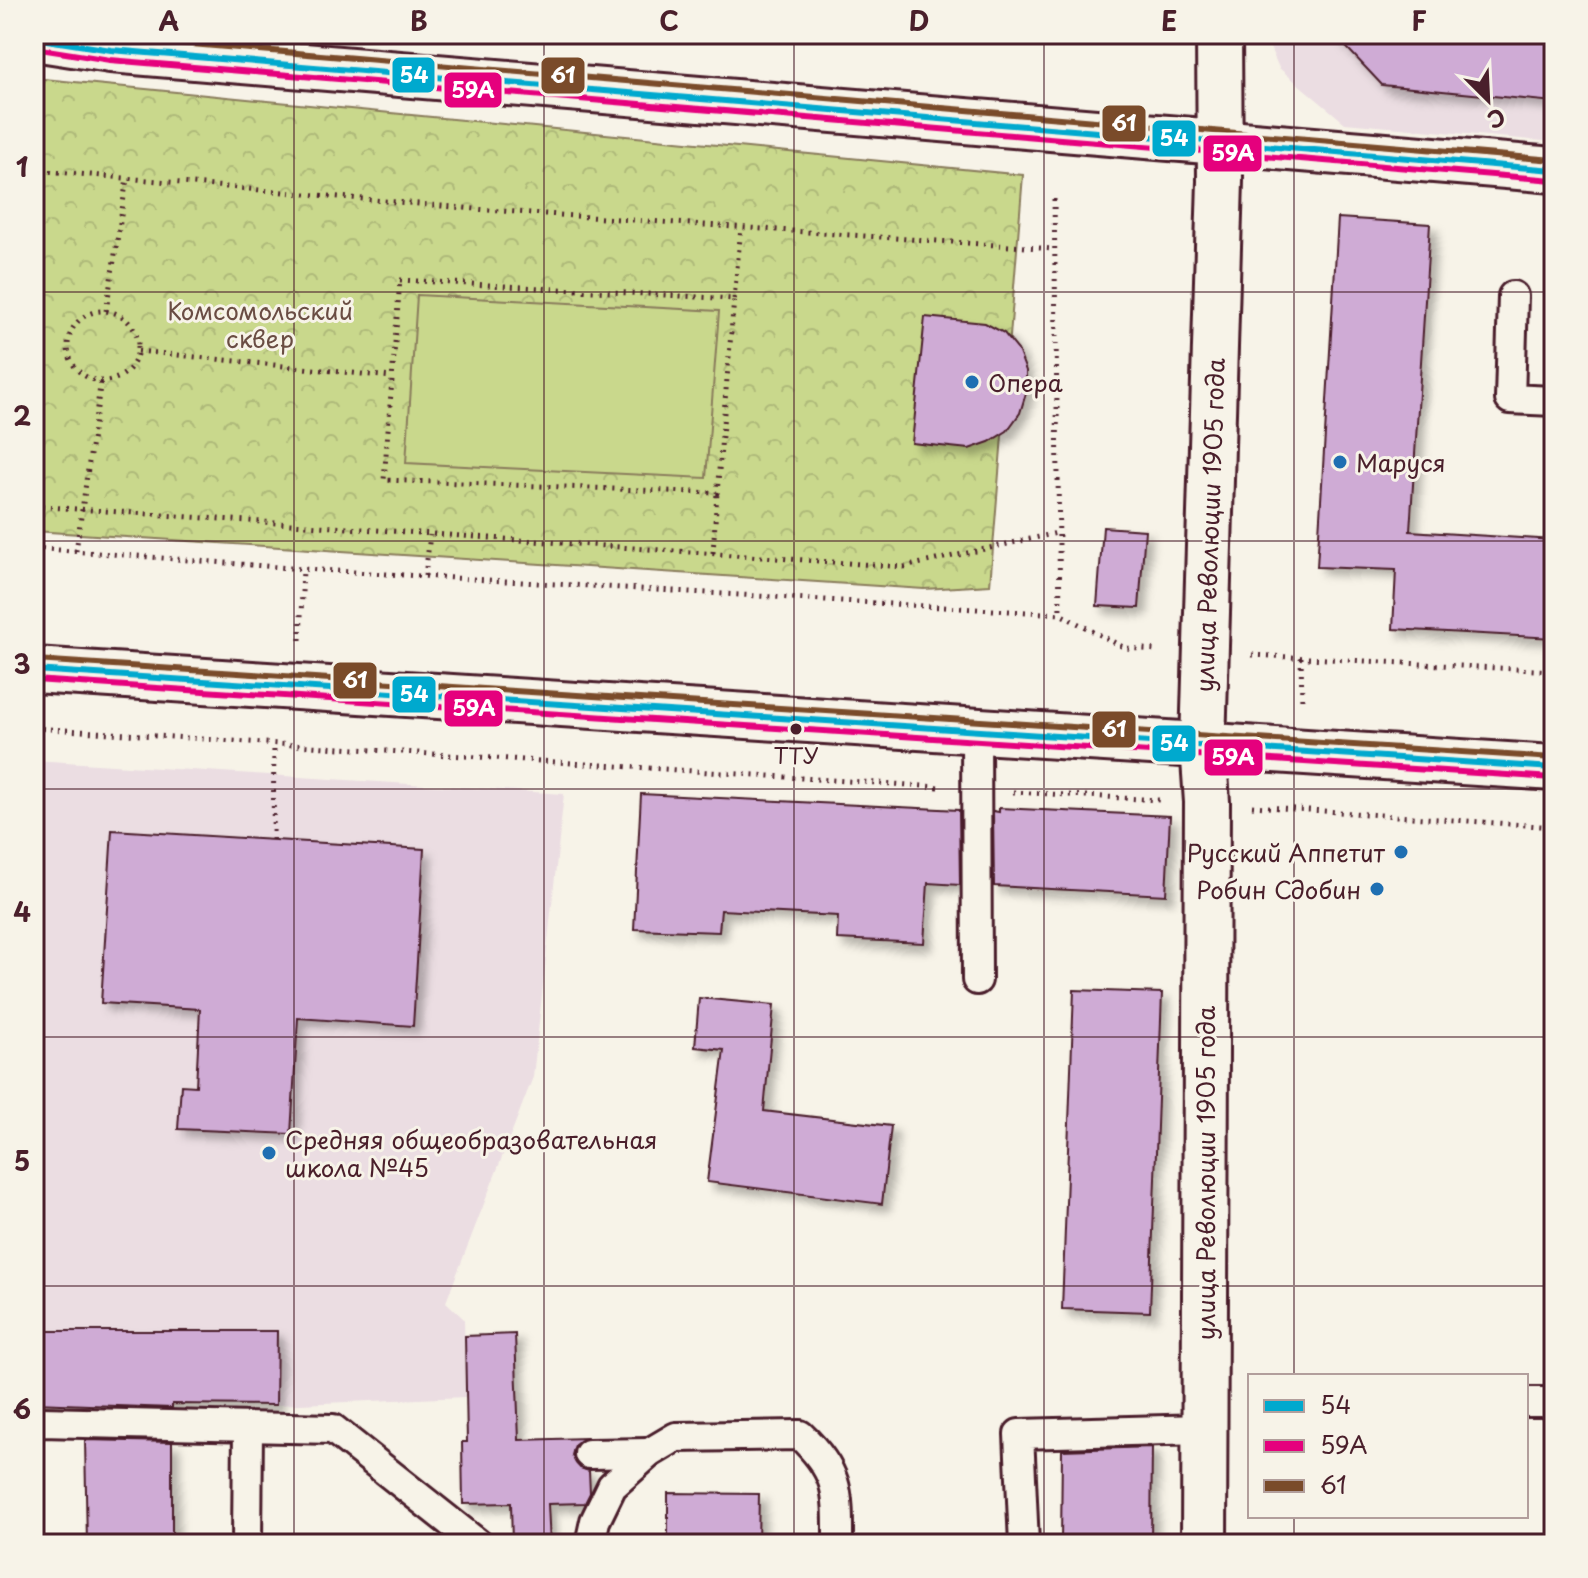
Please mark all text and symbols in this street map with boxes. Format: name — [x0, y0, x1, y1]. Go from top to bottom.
text: A — [159, 1, 179, 40]
text: B — [410, 1, 428, 40]
text: C — [659, 1, 679, 40]
text: D — [909, 1, 929, 40]
text: E — [1161, 1, 1177, 40]
text: F — [1411, 1, 1427, 40]
line badge: 54 — [391, 56, 436, 94]
line badge: 61 — [540, 56, 586, 95]
text: 54 — [399, 57, 429, 90]
text: 61 — [550, 57, 576, 90]
north arrow — [1448, 60, 1528, 140]
line badge: 59А — [443, 71, 503, 109]
text: 59А — [451, 72, 495, 105]
text: С — [1482, 101, 1511, 138]
line badge: 61 — [1101, 104, 1147, 143]
text: 61 — [1111, 105, 1137, 138]
line badge: 54 — [1151, 119, 1197, 158]
text: 54 — [1159, 120, 1189, 153]
line badge: 59А — [1202, 134, 1263, 173]
text: 59А — [1211, 135, 1255, 168]
text: 1 — [16, 147, 28, 186]
park label: Комсомольский сквер — [167, 292, 353, 356]
street label: улица Революции 1905 года — [1185, 357, 1233, 693]
place label: Опера — [988, 364, 1063, 400]
marker: Опера — [963, 373, 981, 391]
text: 2 — [13, 396, 31, 435]
place label: Маруся — [1356, 444, 1446, 480]
marker: Маруся — [1331, 453, 1349, 471]
text: 3 — [13, 644, 31, 683]
line badge: 61 — [332, 661, 378, 700]
text: 61 — [342, 662, 368, 695]
line badge: 54 — [391, 675, 437, 714]
text: 54 — [399, 676, 429, 709]
line badge: 59А — [443, 689, 504, 728]
text: 59А — [452, 690, 496, 723]
line badge: 61 — [1091, 710, 1137, 749]
text: 61 — [1101, 711, 1127, 744]
marker: ТТУ — [788, 721, 804, 737]
line badge: 54 — [1151, 724, 1197, 763]
text: 54 — [1159, 725, 1189, 758]
place label: ТТУ — [773, 738, 819, 771]
line badge: 59А — [1203, 738, 1264, 777]
text: 59А — [1211, 739, 1255, 772]
place label: Русский Аппетит — [1187, 834, 1386, 870]
marker: Русский Аппетит — [1392, 843, 1410, 861]
place label: Робин Сдобин — [1196, 871, 1361, 907]
marker: Робин Сдобин — [1368, 880, 1386, 898]
text: 4 — [13, 892, 31, 931]
street label: улица Революции 1905 года — [1187, 1006, 1223, 1340]
place label: Средняя общеобразовательная школа №45 — [285, 1121, 658, 1185]
text: 5 — [14, 1141, 30, 1180]
marker: Средняя общеобразовательная школа №45 — [260, 1144, 278, 1162]
legend — [1248, 1374, 1528, 1518]
text: 54 — [1320, 1386, 1351, 1422]
text: 6 — [13, 1389, 31, 1428]
text: 59А — [1320, 1426, 1368, 1462]
text: 61 — [1320, 1466, 1347, 1502]

